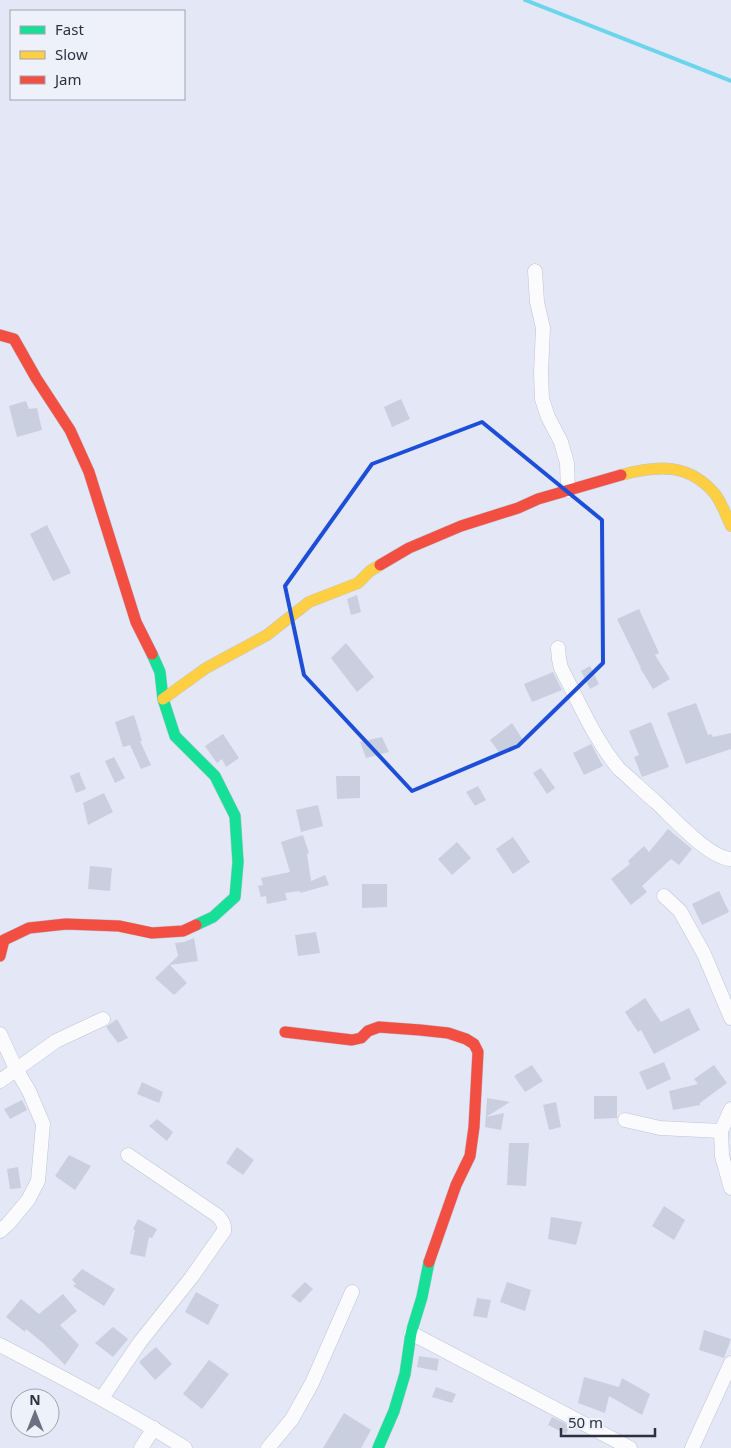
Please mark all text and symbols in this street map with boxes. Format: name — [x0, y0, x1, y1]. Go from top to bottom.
legend — [10, 10, 185, 100]
text: Fast — [55, 19, 84, 39]
text: Slow — [55, 44, 88, 64]
text: Jam — [53, 69, 82, 89]
north arrow — [10, 1388, 60, 1438]
text: N — [29, 1390, 41, 1409]
scale bar — [561, 1406, 655, 1438]
text: 50 m — [568, 1412, 603, 1432]

